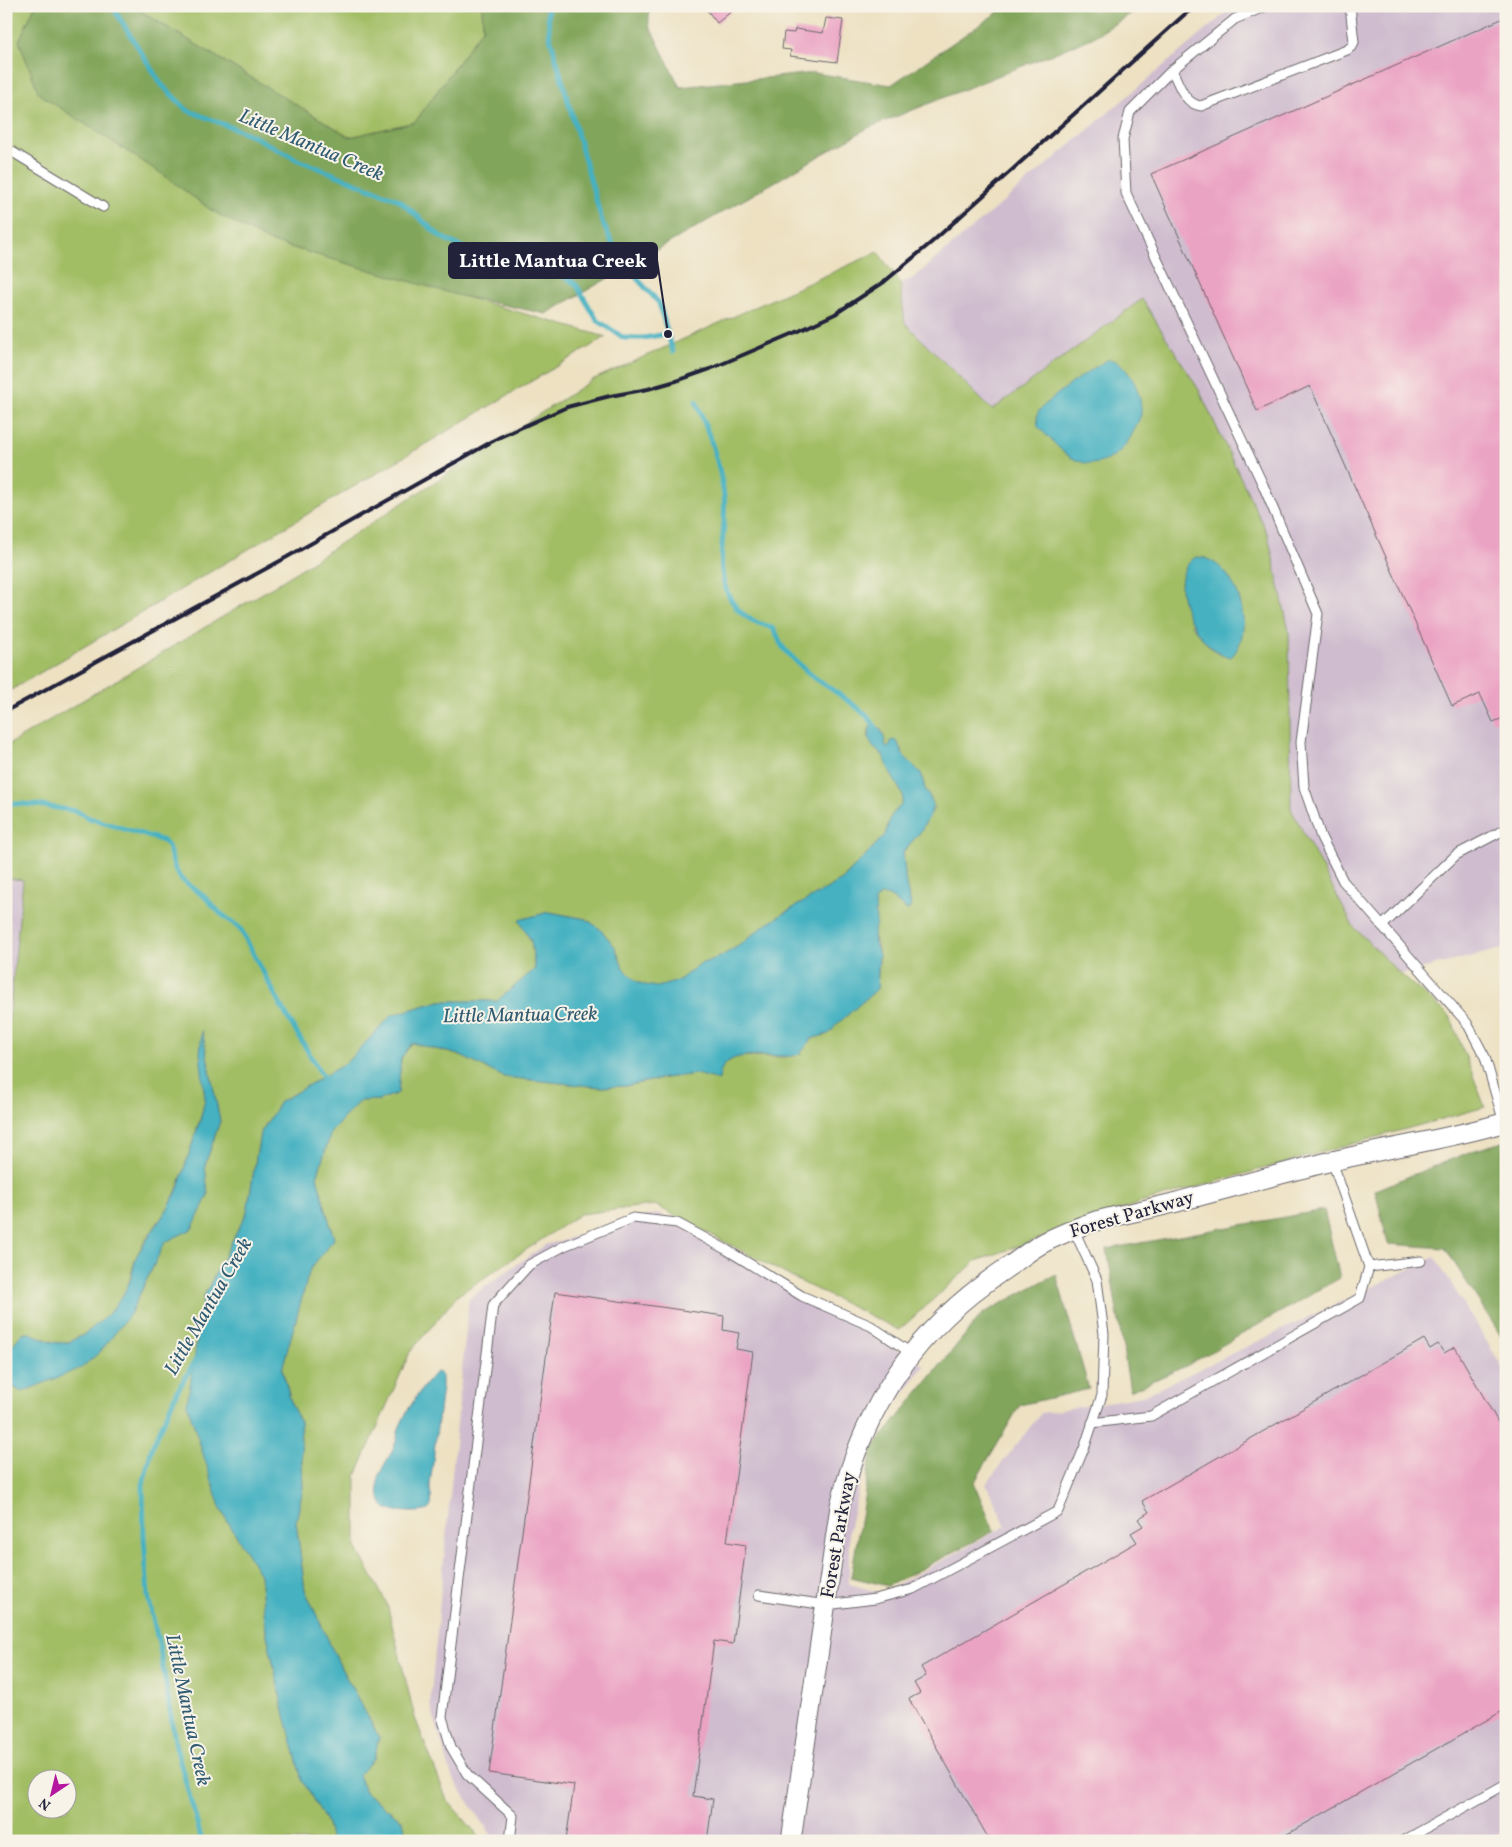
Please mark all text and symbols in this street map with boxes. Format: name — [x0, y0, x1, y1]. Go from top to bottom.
water label: Little Mantua Creek — [234, 103, 388, 189]
callout: Little Mantua Creek — [449, 243, 657, 278]
text: Little Mantua Creek — [459, 248, 647, 276]
water label: Little Mantua Creek — [442, 1001, 598, 1031]
street label: Forest Parkway — [1067, 1185, 1197, 1245]
water label: Little Mantua Creek — [158, 1233, 260, 1381]
street label: Forest Parkway — [815, 1470, 863, 1600]
water label: Little Mantua Creek — [157, 1631, 217, 1789]
north arrow — [28, 1770, 78, 1820]
text: N — [36, 1793, 55, 1814]

